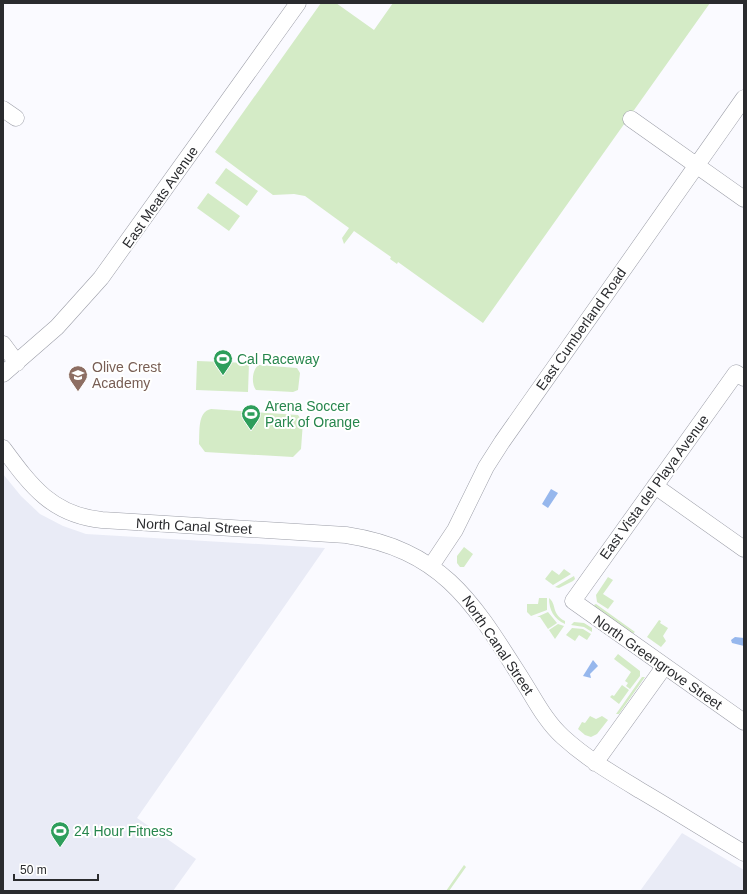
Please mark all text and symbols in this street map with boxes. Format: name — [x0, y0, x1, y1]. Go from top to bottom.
street label: East Meats Avenue — [119, 143, 201, 251]
street label: East Cumberland Road — [533, 265, 629, 393]
sports icon: Cal Raceway — [212, 348, 234, 376]
place label: Cal Raceway — [237, 351, 319, 367]
place label: Olive Crest Academy — [92, 359, 161, 391]
school or university icon: Olive Crest Academy — [67, 364, 89, 392]
place label: Arena Soccer Park of Orange — [265, 398, 360, 430]
sports icon: Arena Soccer Park of Orange — [240, 403, 262, 431]
street label: East Vista del Playa Avenue — [596, 411, 712, 562]
street label: North Canal Street — [136, 515, 252, 537]
street label: North Canal Street — [459, 592, 537, 698]
street label: North Greengrove Street — [591, 611, 725, 713]
sports icon: 24 Hour Fitness — [49, 820, 71, 848]
place label: 24 Hour Fitness — [74, 823, 173, 839]
scale bar — [14, 856, 98, 882]
text: 50 m — [20, 863, 47, 877]

